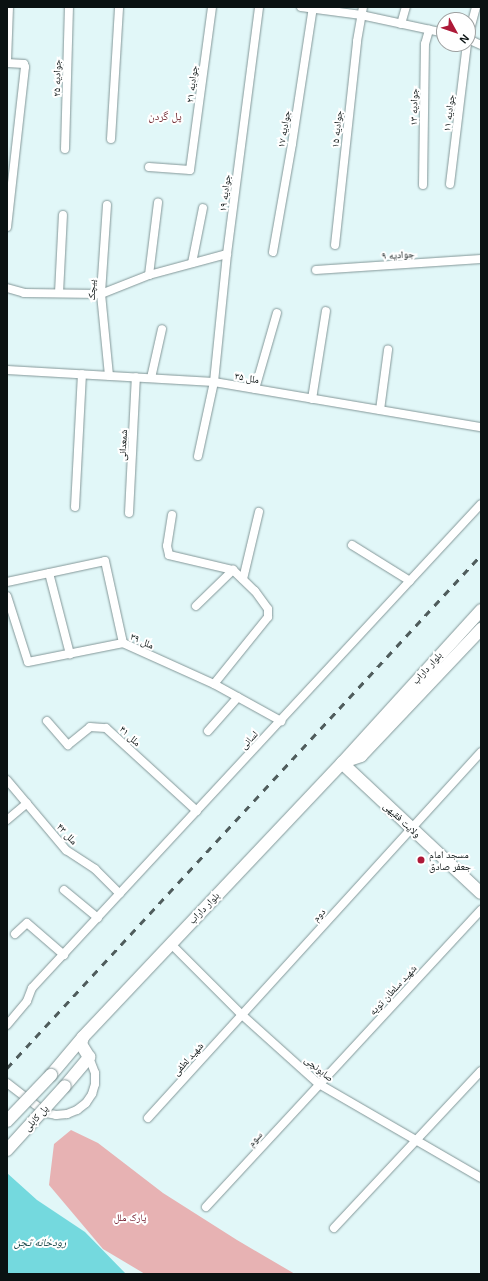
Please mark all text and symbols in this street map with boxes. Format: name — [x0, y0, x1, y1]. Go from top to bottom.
north arrow — [436, 12, 476, 52]
text: N — [457, 32, 472, 46]
street label: جوادیه ۲۵ — [51, 59, 63, 97]
street label: جوادیه ۲۱ — [184, 65, 200, 103]
street label: جوادیه ۱۳ — [408, 88, 420, 126]
street label: جوادیه ۱۱ — [441, 94, 457, 132]
district label: پل گردن — [148, 109, 182, 123]
street label: جوادیه ۱۷ — [275, 110, 293, 148]
street label: جوادیه ۱۵ — [329, 110, 345, 148]
street label: جوادیه ۱۹ — [217, 174, 233, 212]
street label: جوادیه ۹ — [381, 248, 415, 262]
street label: پیچک — [86, 279, 98, 301]
street label: ملل ۳۵ — [234, 370, 260, 386]
street label: شمعدانی — [116, 429, 130, 461]
street label: ملل ۳۹ — [128, 630, 156, 652]
street label: بلوار داراب — [409, 649, 445, 687]
street label: ملل ۴۱ — [117, 723, 143, 749]
street label: لسانی — [237, 728, 261, 752]
street label: ولایت فقیهی — [381, 800, 423, 840]
street label: ملل ۴۳ — [54, 821, 80, 847]
place label: مسجد امام جعفر صادق — [429, 848, 471, 872]
marker: مسجد امام جعفر صادق — [416, 855, 426, 865]
street label: بلوار داراب — [186, 890, 222, 926]
street label: دوم — [310, 906, 328, 924]
street label: شهید سلطان تویه — [367, 962, 419, 1018]
street label: شهید لطفی — [170, 1040, 206, 1078]
street label: صابونچی — [302, 1054, 336, 1084]
street label: پل کابلی — [21, 1103, 51, 1133]
street label: سوم — [245, 1129, 265, 1149]
park label: پارک ملل — [114, 1212, 146, 1224]
water label: رودخانه تجن — [14, 1235, 66, 1249]

